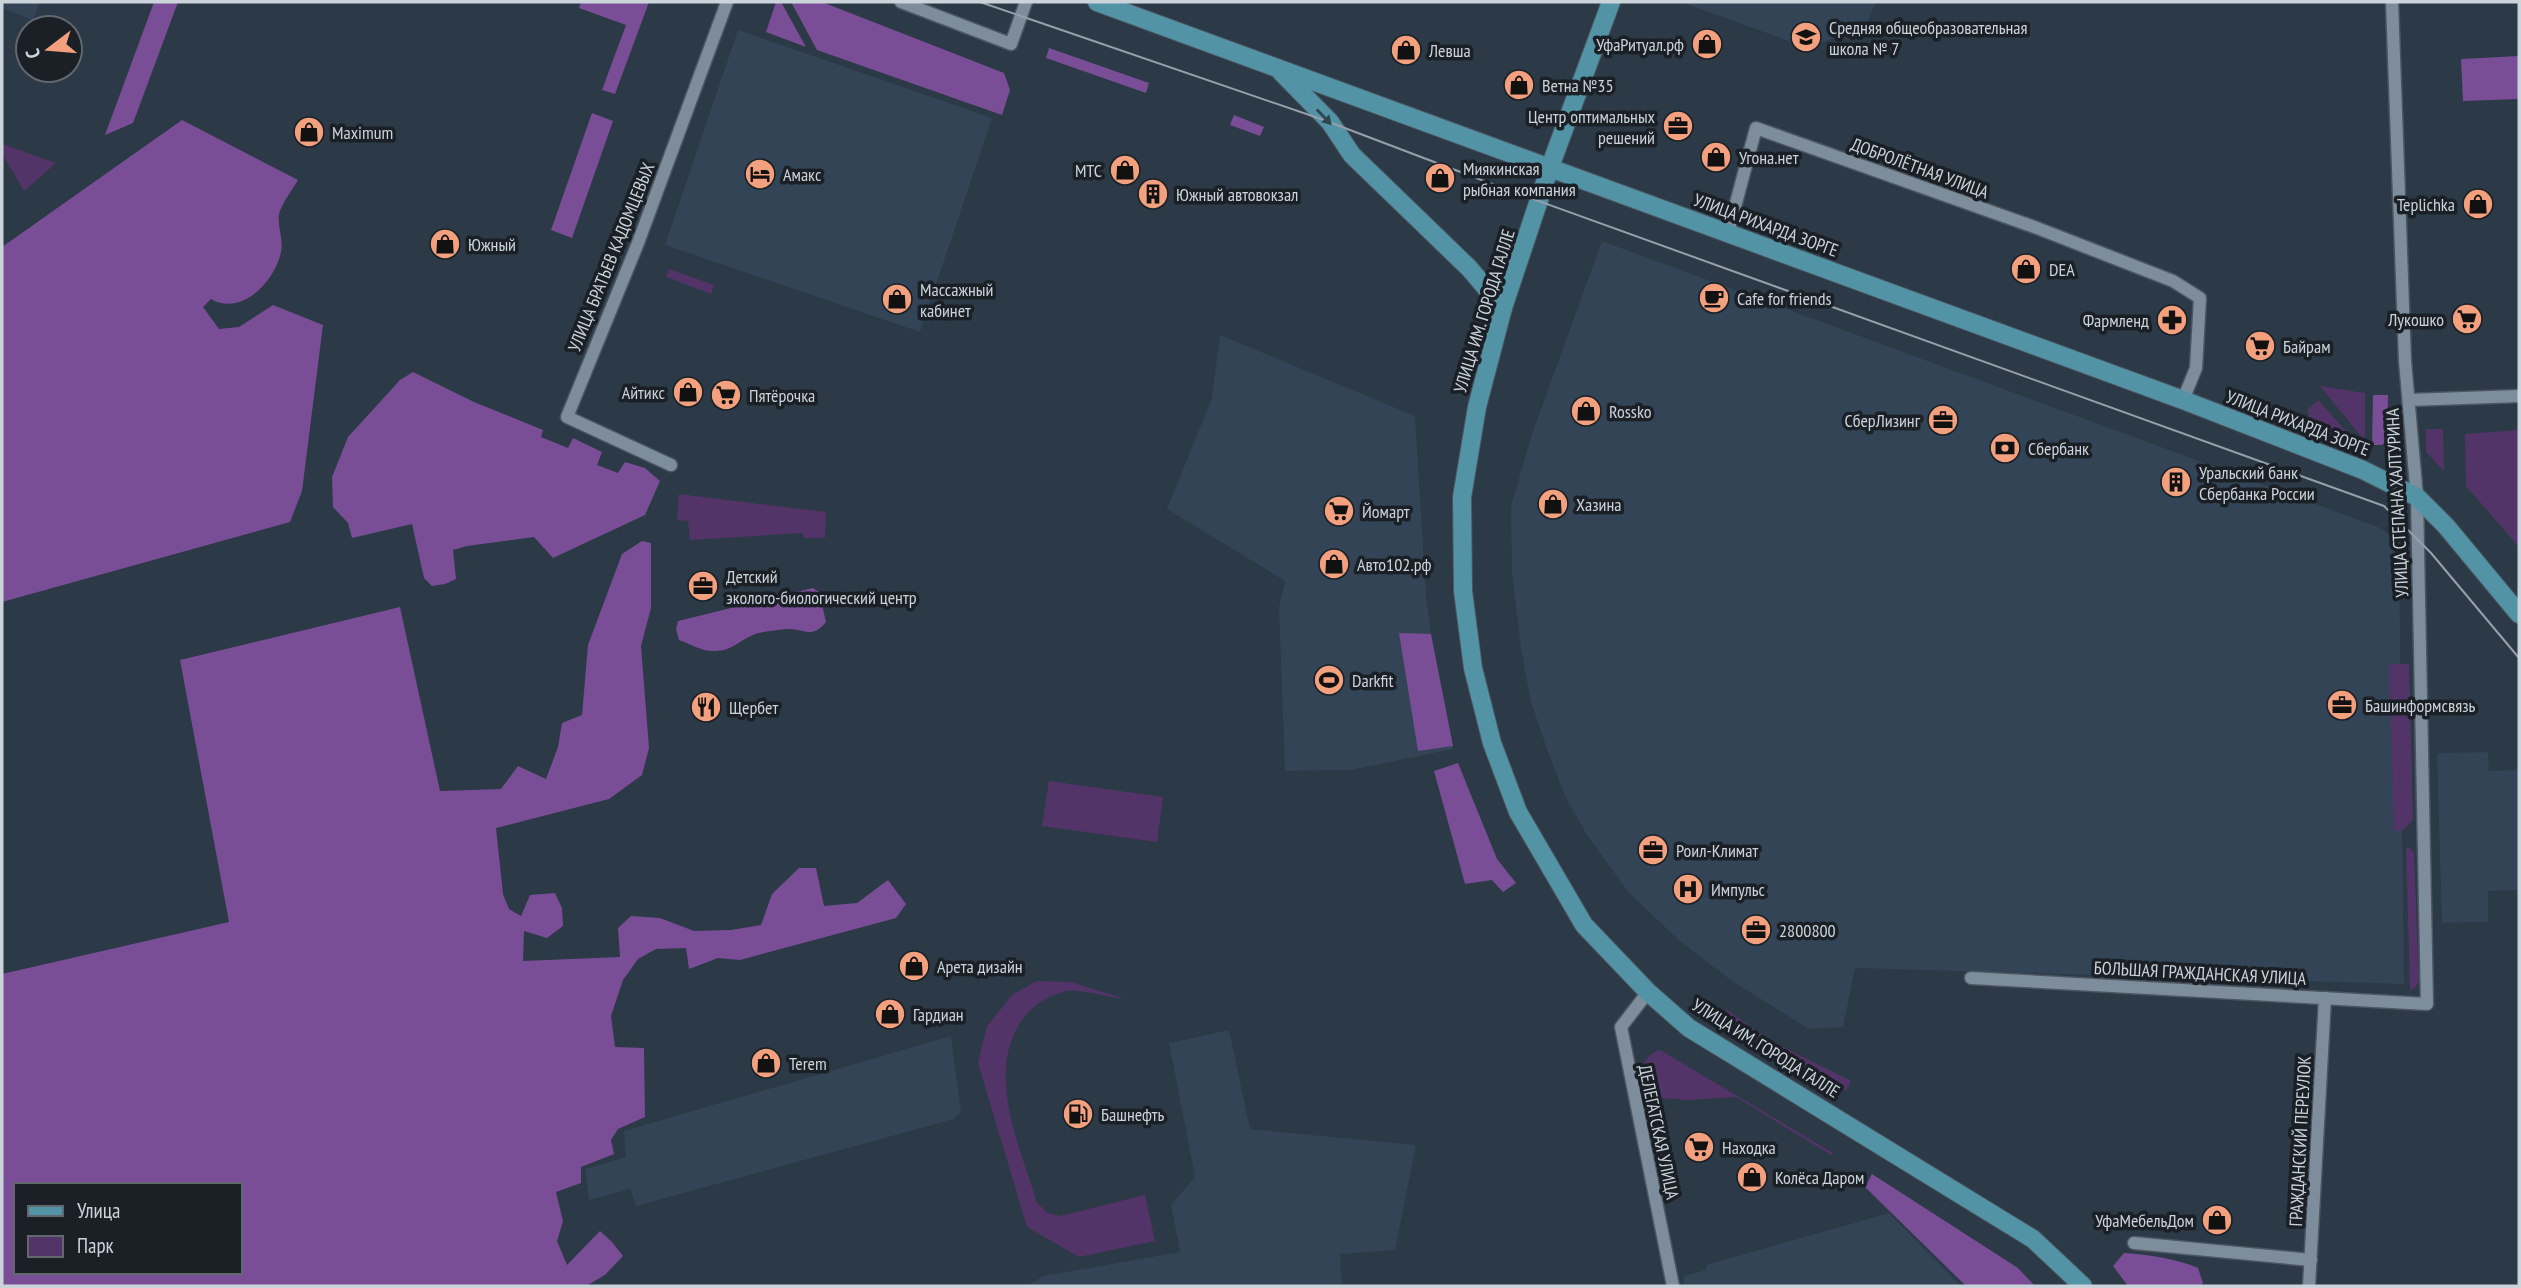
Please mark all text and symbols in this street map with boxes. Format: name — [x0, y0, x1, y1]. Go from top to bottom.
north arrow — [14, 14, 84, 84]
place label: Средняя общеобразовательная школа № 7 — [1829, 16, 2027, 60]
school or university icon: Средняя общеобразовательная школа № 7 — [1789, 20, 1823, 54]
shop icon: УфаРитуал.рф — [1690, 27, 1724, 61]
shop icon: Левша — [1389, 33, 1423, 67]
place label: УфаРитуал.рф — [1596, 33, 1684, 56]
place label: Левша — [1428, 39, 1471, 62]
text: С — [20, 46, 45, 61]
shop icon: Ветна №35 — [1502, 68, 1536, 102]
place label: Ветна №35 — [1542, 74, 1614, 97]
place label: Центр оптимальных решений — [1528, 105, 1656, 149]
one-way arrow — [1315, 108, 1332, 125]
office icon: Центр оптимальных решений — [1661, 109, 1695, 143]
shop icon: Maximum — [292, 115, 326, 149]
place label: Maximum — [332, 121, 393, 144]
street label: ДОБРОЛЁТНАЯ УЛИЦА — [1848, 132, 1992, 204]
shop icon: Угона.нет — [1699, 140, 1733, 174]
place label: Угона.нет — [1739, 146, 1799, 169]
shop icon: МТС — [1108, 153, 1142, 187]
hotel icon: Амакс — [743, 157, 777, 191]
place label: Миякинская рыбная компания — [1463, 157, 1576, 201]
street label: УЛИЦА БРАТЬЕВ КАДОМЦЕВЫХ — [563, 159, 659, 355]
place label: МТС — [1075, 159, 1102, 182]
shop icon: Миякинская рыбная компания — [1423, 161, 1457, 195]
place label: Амакс — [783, 163, 822, 186]
building icon: Южный автовокзал — [1136, 177, 1170, 211]
place label: Южный автовокзал — [1176, 183, 1298, 206]
shop icon: Teplichka — [2461, 187, 2495, 221]
street label: УЛИЦА РИХАРДА ЗОРГЕ — [1690, 188, 1842, 262]
place label: Teplichka — [2397, 193, 2455, 216]
street label: УЛИЦА ИМ. ГОРОДА ГАЛЛЕ — [1448, 226, 1520, 396]
shop icon: Южный — [428, 227, 462, 261]
place label: Южный — [468, 233, 516, 256]
shop icon: DEA — [2009, 252, 2043, 286]
place label: DEA — [2049, 258, 2075, 281]
place label: Массажный кабинет — [920, 278, 993, 322]
cafe icon: Cafe for friends — [1697, 281, 1731, 315]
shop icon: Массажный кабинет — [880, 282, 914, 316]
place label: Cafe for friends — [1737, 287, 1832, 310]
supermarket icon: Лукошко — [2450, 302, 2484, 336]
pharmacy icon: Фармленд — [2155, 303, 2189, 337]
place label: Лукошко — [2387, 308, 2444, 331]
place label: Фармленд — [2083, 309, 2149, 332]
supermarket icon: Байрам — [2243, 329, 2277, 363]
place label: Байрам — [2283, 335, 2331, 358]
shop icon: Айтикс — [671, 375, 705, 409]
supermarket icon: Пятёрочка — [709, 378, 743, 412]
place label: Айтикс — [622, 381, 666, 404]
place label: Пятёрочка — [749, 384, 815, 407]
street label: УЛИЦА РИХАРДА ЗОРГЕ — [2223, 385, 2373, 461]
shop icon: Rossko — [1569, 394, 1603, 428]
place label: Rossko — [1609, 400, 1652, 423]
office icon: СберЛизинг — [1926, 403, 1960, 437]
street label: УЛИЦА СТЕПАНА ХАЛТУРИНА — [2381, 407, 2413, 598]
place label: СберЛизинг — [1844, 409, 1921, 432]
bank icon: Сбербанк — [1988, 431, 2022, 465]
place label: Сбербанк — [2028, 437, 2089, 460]
place label: Уральский банк Сбербанка России — [2199, 461, 2315, 505]
building icon: Уральский банк Сбербанка России — [2159, 465, 2193, 499]
shop icon: Хазина — [1536, 487, 1570, 521]
place label: Хазина — [1576, 493, 1621, 516]
supermarket icon: Йомарт — [1322, 494, 1356, 528]
place label: Йомарт — [1362, 500, 1410, 523]
shop icon: Авто102.рф — [1317, 547, 1351, 581]
place label: Авто102.рф — [1357, 553, 1432, 576]
place label: Детский эколого-биологический центр — [726, 565, 917, 609]
office icon: Детский эколого-биологический центр — [686, 569, 720, 603]
sports icon: Darkfit — [1312, 663, 1346, 697]
place label: Darkfit — [1352, 669, 1393, 692]
office icon: Башинформсвязь — [2325, 688, 2359, 722]
restaurant icon: Щербет — [689, 690, 723, 724]
place label: Башинформсвязь — [2365, 694, 2475, 717]
place label: Щербет — [729, 696, 778, 719]
office icon: Роил-Климат — [1636, 833, 1670, 867]
place label: Роил-Климат — [1676, 839, 1758, 862]
hospital icon: Импульс — [1671, 872, 1705, 906]
place label: Импульс — [1711, 878, 1765, 901]
office icon: 2800800 — [1739, 913, 1773, 947]
place label: 2800800 — [1779, 919, 1836, 942]
shop icon: Арета дизайн — [897, 949, 931, 983]
place label: Арета дизайн — [937, 955, 1023, 978]
street label: БОЛЬШАЯ ГРАЖДАНСКАЯ УЛИЦА — [2093, 956, 2307, 990]
street label: УЛИЦА ИМ. ГОРОДА ГАЛЛЕ — [1688, 993, 1844, 1103]
shop icon: Гардиан — [873, 997, 907, 1031]
place label: Гардиан — [913, 1003, 964, 1026]
shop icon: Terem — [749, 1046, 783, 1080]
place label: Terem — [789, 1052, 827, 1075]
street label: ГРАЖДАНСКИЙ ПЕРЕУЛОК — [2284, 1055, 2316, 1227]
street label: ДЕЛЕГАТСКАЯ УЛИЦА — [1634, 1063, 1685, 1202]
fuel station icon: Башнефть — [1061, 1097, 1095, 1131]
place label: Башнефть — [1101, 1103, 1164, 1126]
supermarket icon: Находка — [1682, 1130, 1716, 1164]
place label: Находка — [1722, 1136, 1776, 1159]
shop icon: Колёса Даром — [1735, 1160, 1769, 1194]
place label: Колёса Даром — [1775, 1166, 1864, 1189]
legend — [14, 1183, 242, 1274]
text: Улица — [77, 1197, 120, 1224]
shop icon: УфаМебельДом — [2200, 1203, 2234, 1237]
place label: УфаМебельДом — [2095, 1209, 2194, 1232]
text: Парк — [77, 1232, 114, 1259]

